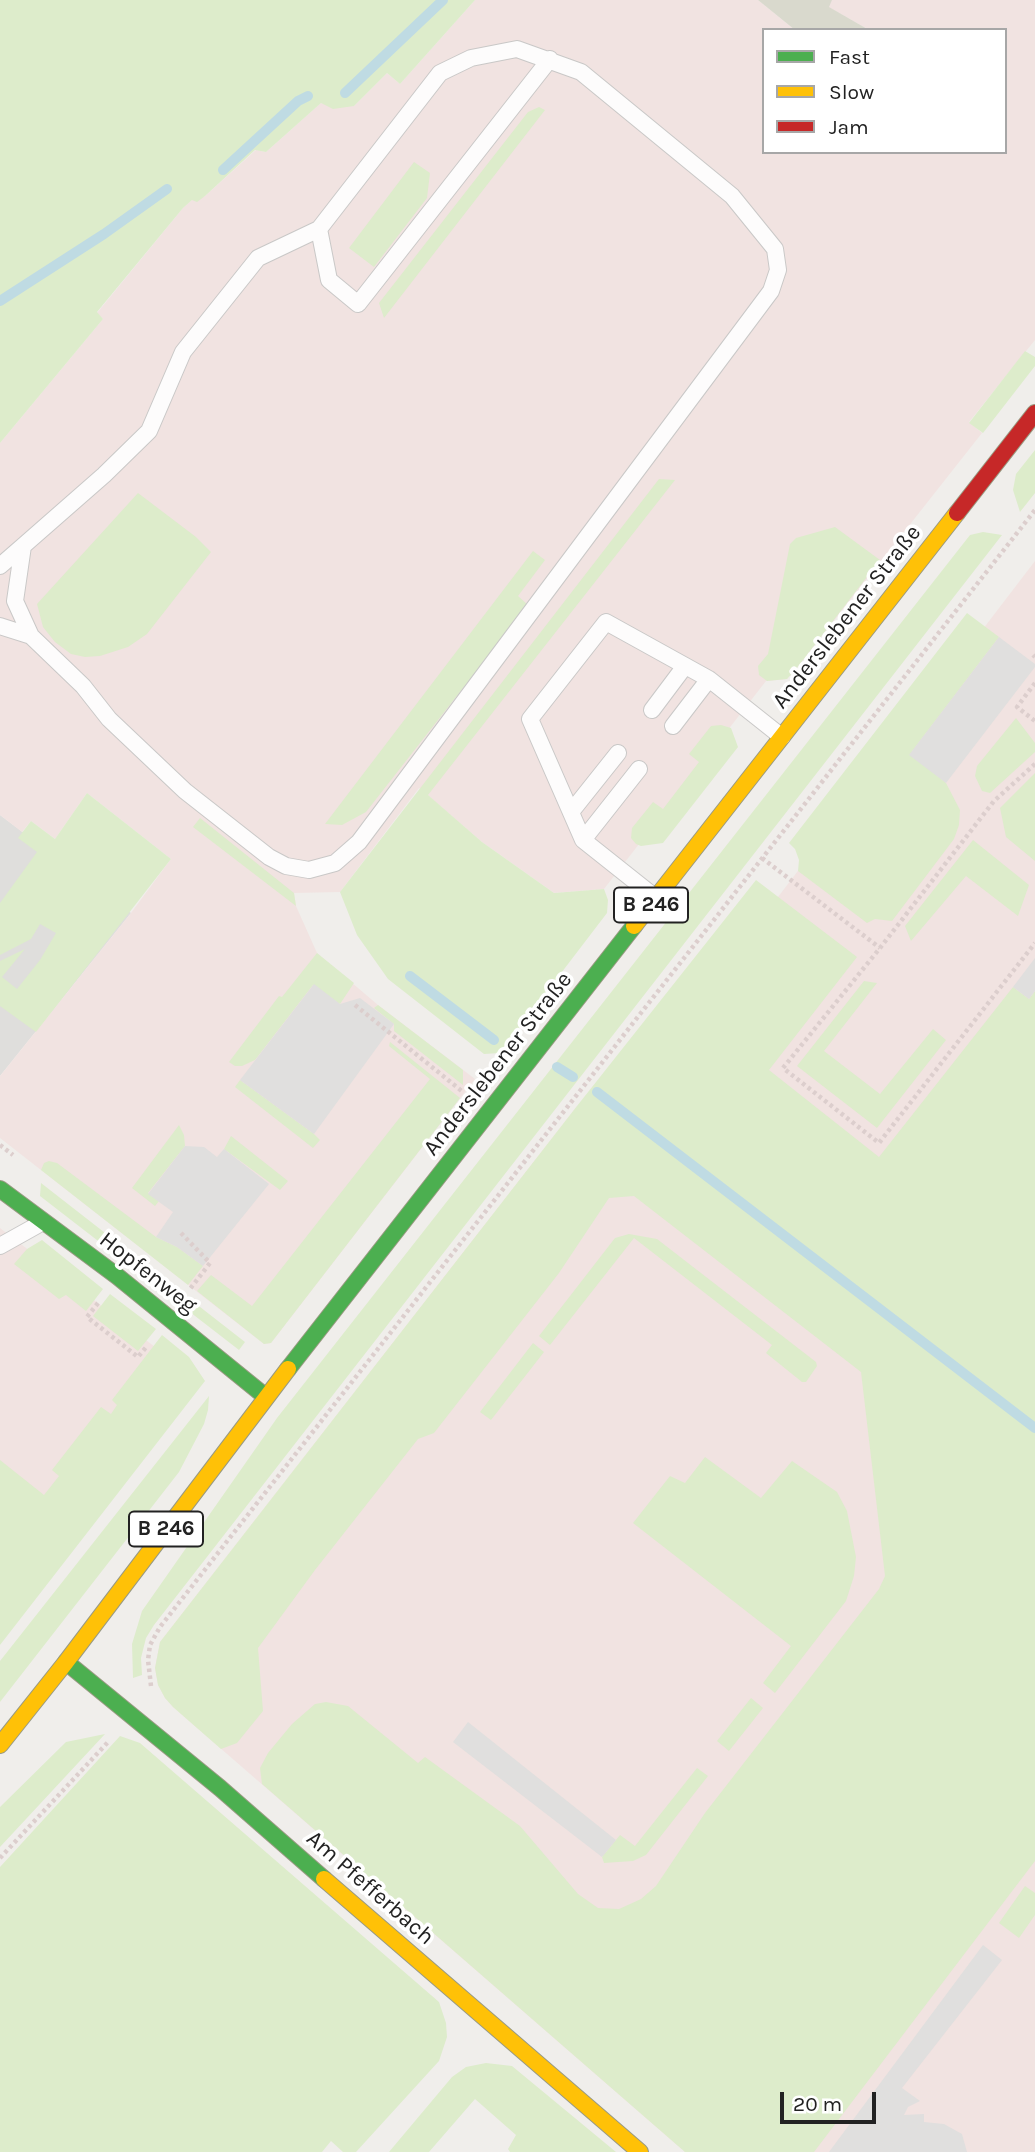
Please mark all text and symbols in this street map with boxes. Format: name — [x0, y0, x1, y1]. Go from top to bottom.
legend — [762, 28, 1007, 154]
text: Fast — [829, 45, 870, 69]
text: Slow — [829, 80, 874, 104]
text: Jam — [829, 115, 869, 139]
street label: Anderslebener Straße — [767, 520, 927, 714]
road number: B 246 — [614, 888, 688, 922]
street label: Anderslebener Straße — [418, 967, 578, 1161]
street label: Hopfenweg — [94, 1226, 202, 1320]
road number: B 246 — [129, 1512, 203, 1546]
street label: Am Pfefferbach — [300, 1825, 440, 1951]
scale bar — [783, 2078, 879, 2122]
text: 20 m — [793, 2092, 842, 2116]

